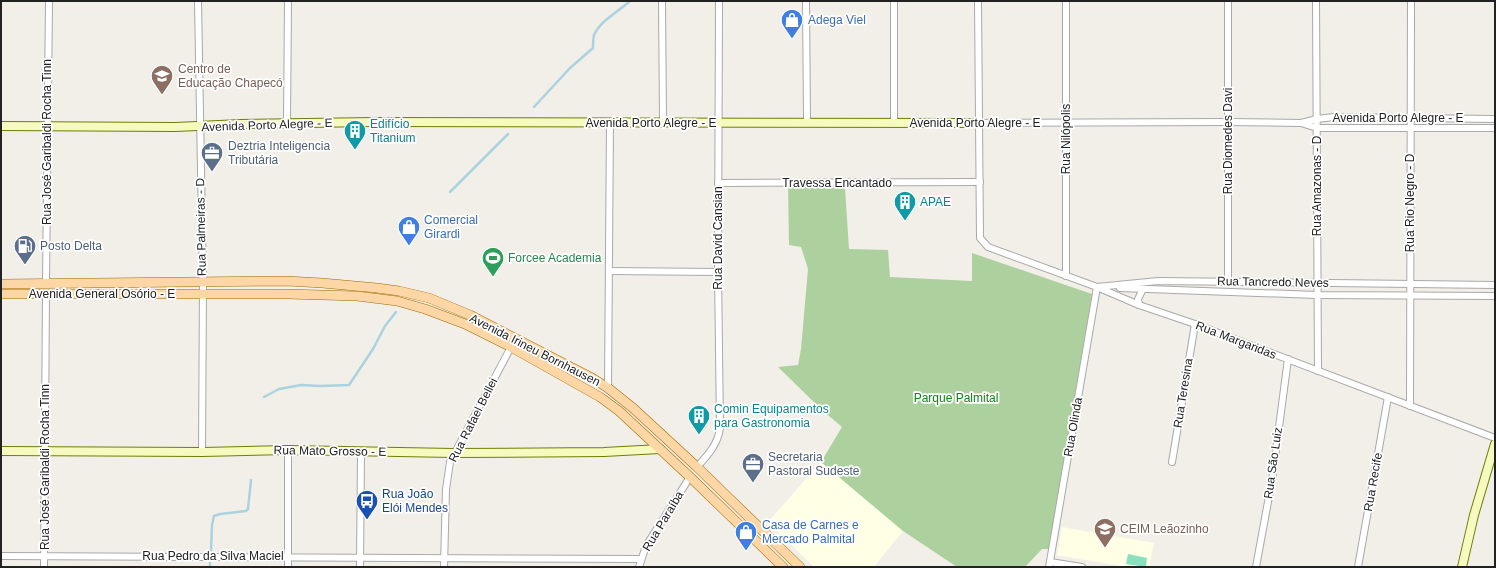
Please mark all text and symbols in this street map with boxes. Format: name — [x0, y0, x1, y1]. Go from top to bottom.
shop icon: Adega Viel — [779, 7, 805, 40]
place label: Adega Viel — [808, 13, 866, 27]
street label: Rua José Garibaldi Rocha Tinn — [40, 59, 54, 225]
place label: Centro de Educação Chapecó — [178, 62, 283, 90]
school or university icon: Centro de Educação Chapecó — [149, 63, 175, 96]
street label: Rua Diomedes Davi — [1221, 88, 1235, 194]
street label: Rua Nilópolis — [1059, 104, 1073, 174]
street label: Avenida Porto Alegre - E — [1332, 111, 1464, 125]
street label: Avenida Porto Alegre - E — [201, 116, 333, 134]
street label: Avenida Porto Alegre - E — [585, 116, 717, 130]
street label: Avenida Porto Alegre - E — [909, 116, 1041, 130]
place label: Edifício Titanium — [370, 117, 416, 145]
building icon: Edifício Titanium — [342, 118, 368, 151]
street label: Rua Amazonas - D — [1310, 135, 1324, 236]
place label: Deztria Inteligencia Tributária — [228, 139, 330, 167]
office icon: Deztria Inteligencia Tributária — [199, 140, 225, 173]
street label: Rua Rio Negro - D — [1403, 153, 1417, 252]
street label: Travessa Encantado — [782, 176, 892, 190]
street label: Rua Palmeiras - D — [193, 178, 209, 276]
street label: Rua David Cansian — [711, 186, 725, 290]
building icon: APAE — [892, 189, 918, 222]
place label: APAE — [920, 195, 951, 209]
place label: Comercial Girardi — [424, 213, 478, 241]
shop icon: Comercial Girardi — [396, 214, 422, 247]
fuel station icon: Posto Delta — [12, 233, 38, 266]
place label: Posto Delta — [40, 239, 102, 253]
sports icon: Forcee Academia — [480, 245, 506, 278]
place label: Forcee Academia — [508, 251, 602, 265]
street label: Rua Tancredo Neves — [1217, 274, 1329, 290]
street label: Avenida General Osório - E — [29, 287, 175, 301]
street label: Avenida Irineu Bornhausen — [467, 311, 603, 389]
street label: Rua Margaridas — [1194, 318, 1278, 362]
street label: Rua Teresina — [1171, 357, 1195, 429]
street label: Rua Rafael Bellei — [446, 376, 500, 464]
street label: Rua José Garibaldi Rocha Tinn — [38, 384, 52, 550]
park label: Parque Palmital — [914, 391, 998, 405]
street label: Rua Olinda — [1061, 396, 1085, 458]
place label: Comin Equipamentos para Gastronomia — [714, 402, 829, 430]
building icon: Comin Equipamentos para Gastronomia — [686, 403, 712, 436]
street label: Rua São Luiz — [1261, 426, 1285, 500]
street label: Rua Mato Grosso - E — [274, 443, 386, 459]
place label: Secretaria Pastoral Sudeste — [768, 450, 860, 478]
office icon: Secretaria Pastoral Sudeste — [740, 451, 766, 484]
street label: Rua Recife — [1361, 451, 1385, 512]
place label: Rua João Elói Mendes — [382, 487, 448, 515]
bus stop icon: Rua João Elói Mendes — [354, 488, 380, 521]
street label: Rua Paraíba — [640, 488, 687, 553]
school or university icon: CEIM Leãozinho — [1092, 516, 1118, 549]
place label: Casa de Carnes e Mercado Palmital — [762, 518, 859, 546]
shop icon: Casa de Carnes e Mercado Palmital — [733, 519, 759, 552]
place label: CEIM Leãozinho — [1120, 522, 1209, 536]
street label: Rua Pedro da Silva Maciel — [142, 549, 284, 563]

